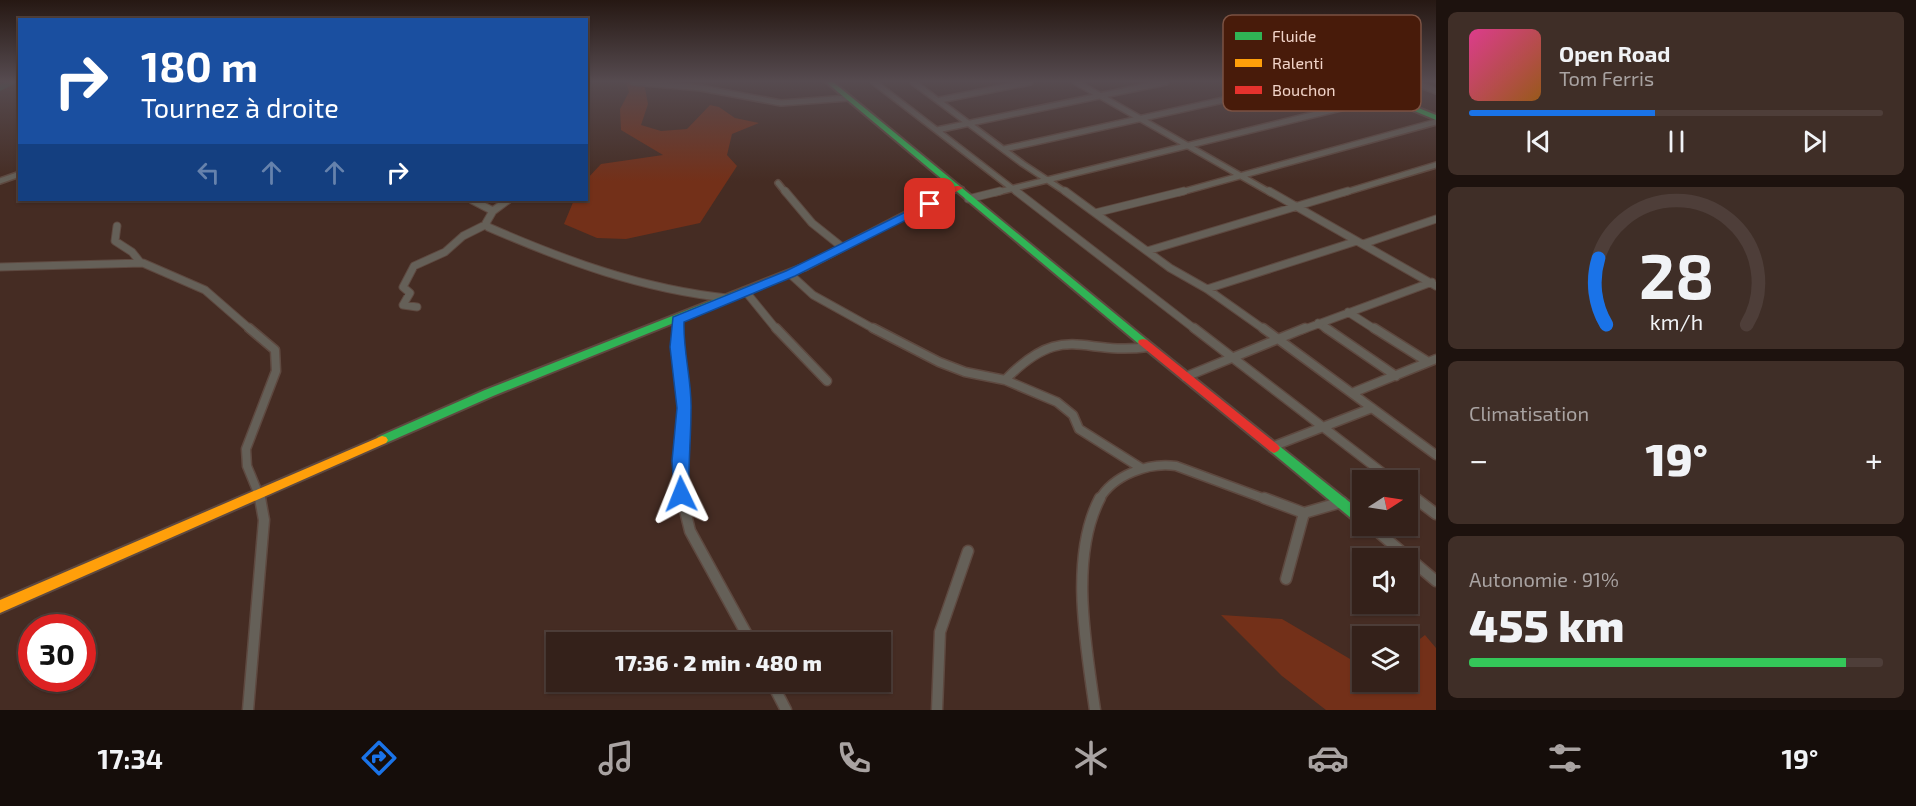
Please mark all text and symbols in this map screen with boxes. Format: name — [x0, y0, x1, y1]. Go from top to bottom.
legend — [1223, 15, 1421, 111]
text: Fluide — [1272, 26, 1316, 45]
text: 180 m — [141, 40, 258, 90]
text: Open Road — [1559, 40, 1671, 66]
icon: right — [42, 42, 120, 120]
text: Ralenti — [1272, 53, 1323, 72]
text: Tom Ferris — [1559, 66, 1654, 90]
text: Bouchon — [1272, 80, 1336, 99]
text: Tournez à droite — [141, 91, 339, 123]
icon: previous — [1522, 125, 1555, 158]
icon: pause — [1660, 125, 1693, 158]
icon: next — [1798, 125, 1831, 158]
icon: left — [192, 156, 225, 189]
icon: ahead — [255, 156, 288, 189]
icon: ahead — [318, 156, 351, 189]
icon: right — [381, 156, 414, 189]
pin — [904, 178, 955, 229]
icon: arrive — [913, 187, 946, 220]
text: 28 — [1638, 237, 1714, 312]
text: km/h — [1649, 309, 1703, 334]
text: Climatisation — [1469, 401, 1589, 425]
text: 19° — [1645, 431, 1708, 485]
text: − — [1469, 439, 1488, 479]
text: + — [1865, 439, 1883, 479]
position arrow — [649, 462, 713, 526]
north arrow — [1352, 470, 1418, 536]
map controls — [1352, 470, 1418, 692]
button: sound — [1352, 548, 1418, 614]
text: Autonomie · 91% — [1469, 567, 1619, 591]
text: 455 km — [1469, 597, 1624, 651]
speed limit sign: 30 — [18, 614, 96, 692]
button: layers — [1352, 626, 1418, 692]
text: 17:36 · 2 min · 480 m — [615, 649, 822, 675]
icon: directions — [358, 737, 400, 779]
icon: music — [595, 737, 637, 779]
icon: phone — [833, 737, 875, 779]
icon: climate — [1070, 737, 1112, 779]
icon: car — [1307, 737, 1349, 779]
icon: filters — [1544, 737, 1586, 779]
text: 17:34 — [98, 742, 163, 774]
text: 19° — [1781, 742, 1818, 774]

